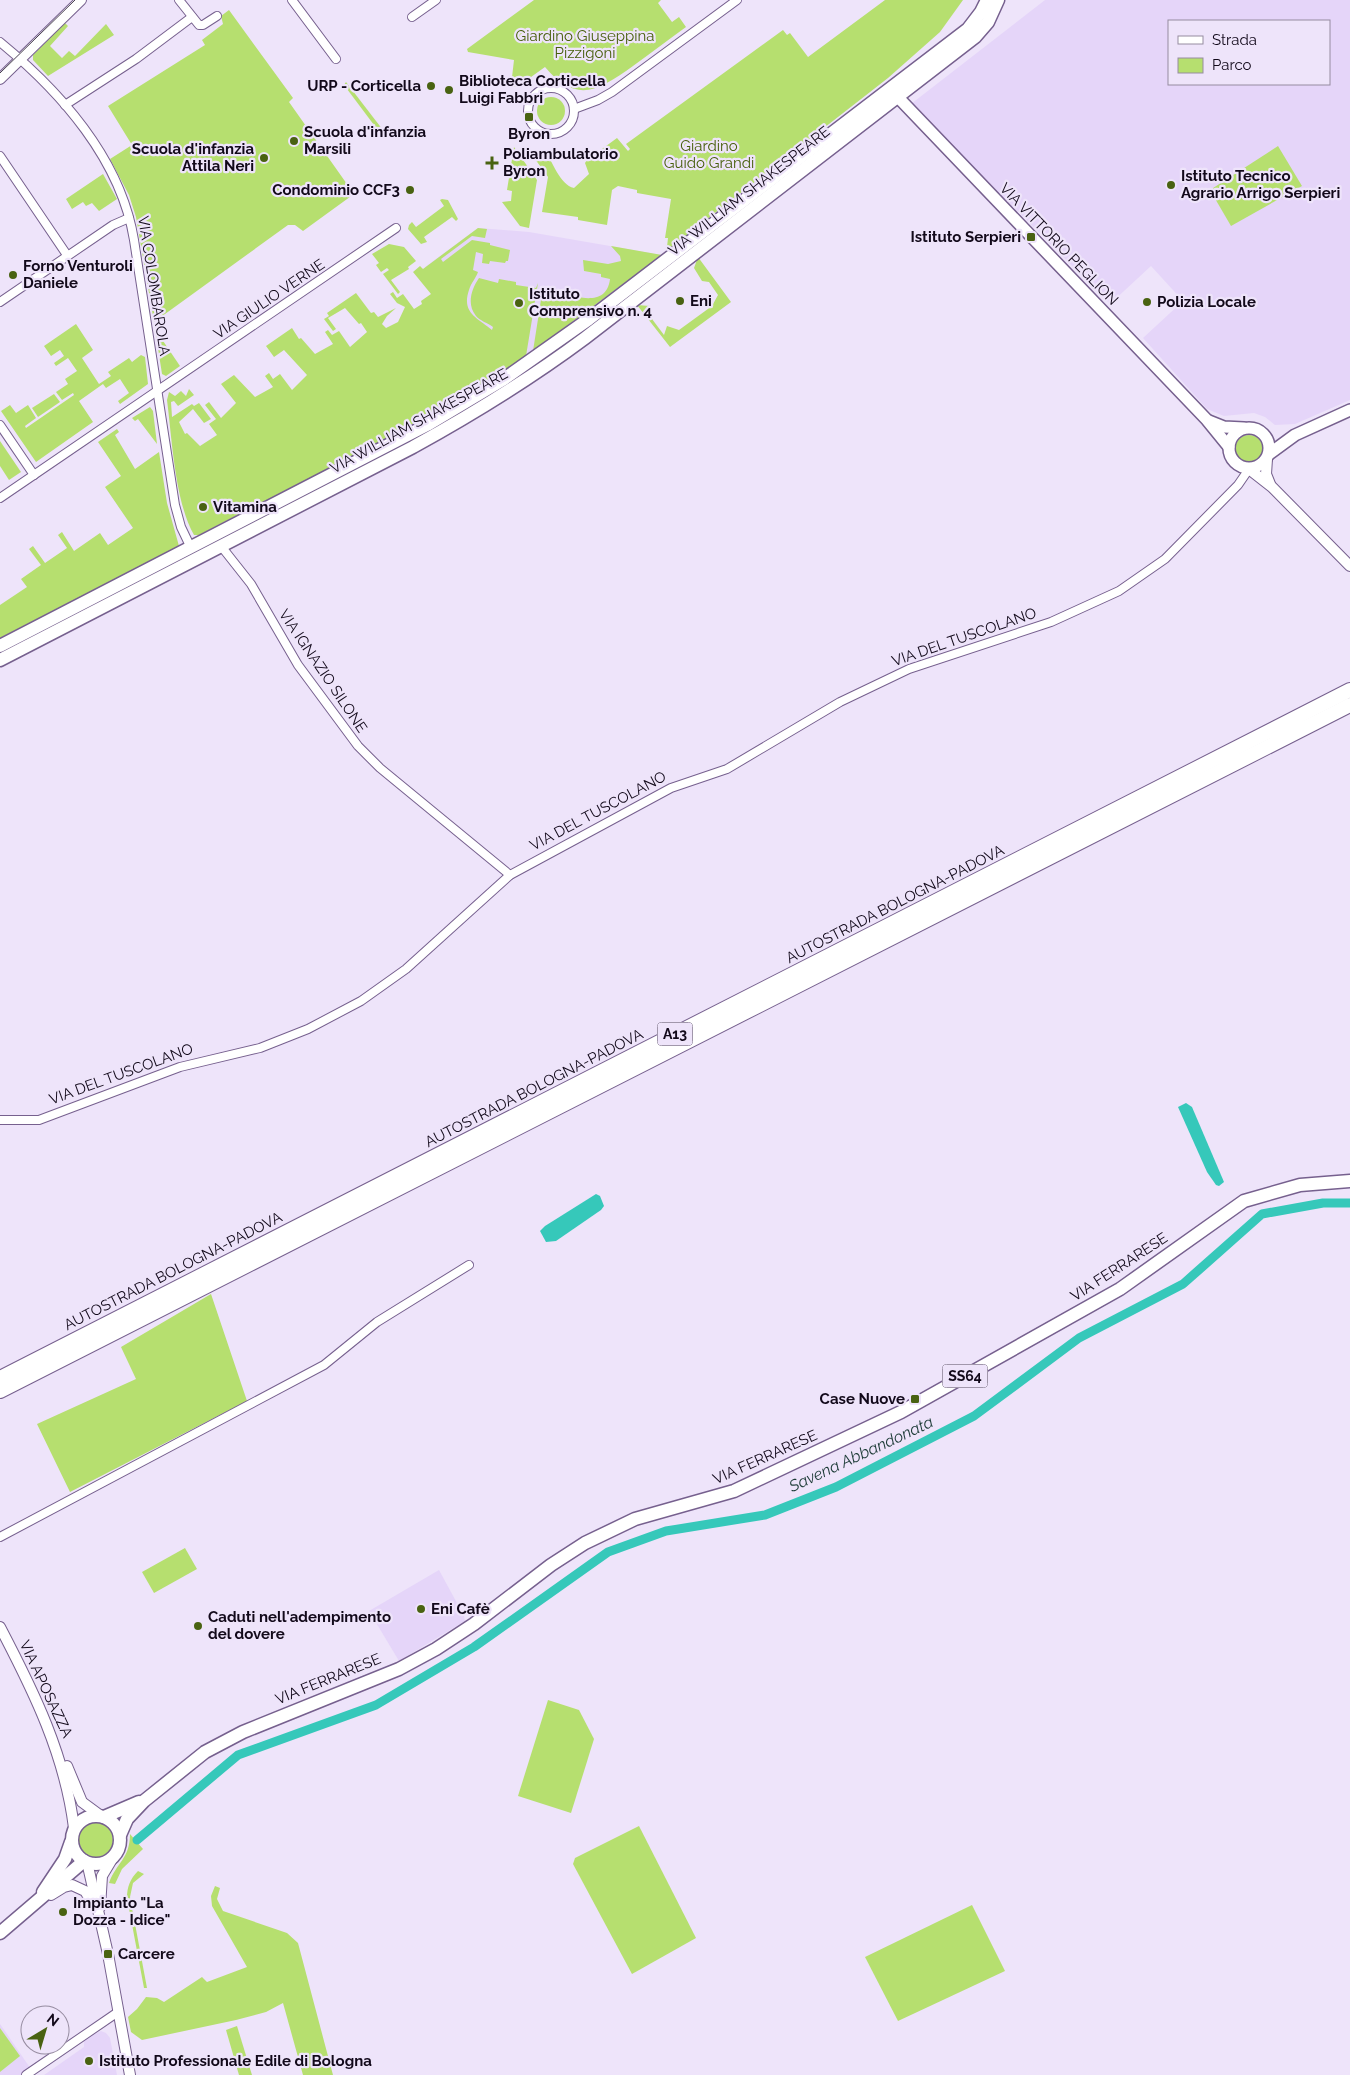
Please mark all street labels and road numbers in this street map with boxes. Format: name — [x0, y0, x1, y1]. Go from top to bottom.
street label: VIA WILLIAM SHAKESPEARE — [665, 122, 833, 260]
street label: VIA VITTORIO PEGLION — [996, 179, 1122, 309]
street label: VIA COLOMBAROLA — [134, 215, 174, 357]
street label: VIA GIULIO VERNE — [210, 255, 328, 343]
street label: VIA WILLIAM SHAKESPEARE — [327, 365, 511, 477]
street label: VIA DEL TUSCOLANO — [889, 604, 1039, 670]
street label: VIA IGNAZIO SILONE — [275, 606, 371, 736]
street label: VIA DEL TUSCOLANO — [527, 767, 669, 855]
street label: AUTOSTRADA BOLOGNA-PADOVA — [783, 841, 1007, 967]
road number: A13 — [658, 1022, 692, 1046]
street label: AUTOSTRADA BOLOGNA-PADOVA — [422, 1025, 646, 1151]
street label: VIA DEL TUSCOLANO — [47, 1040, 195, 1108]
street label: AUTOSTRADA BOLOGNA-PADOVA — [61, 1208, 285, 1334]
street label: VIA FERRARESE — [1067, 1229, 1171, 1305]
road number: SS64 — [942, 1364, 988, 1388]
street label: VIA FERRARESE — [710, 1426, 820, 1488]
street label: VIA APOSAZZA — [16, 1637, 76, 1741]
street label: VIA FERRARESE — [273, 1650, 383, 1708]

